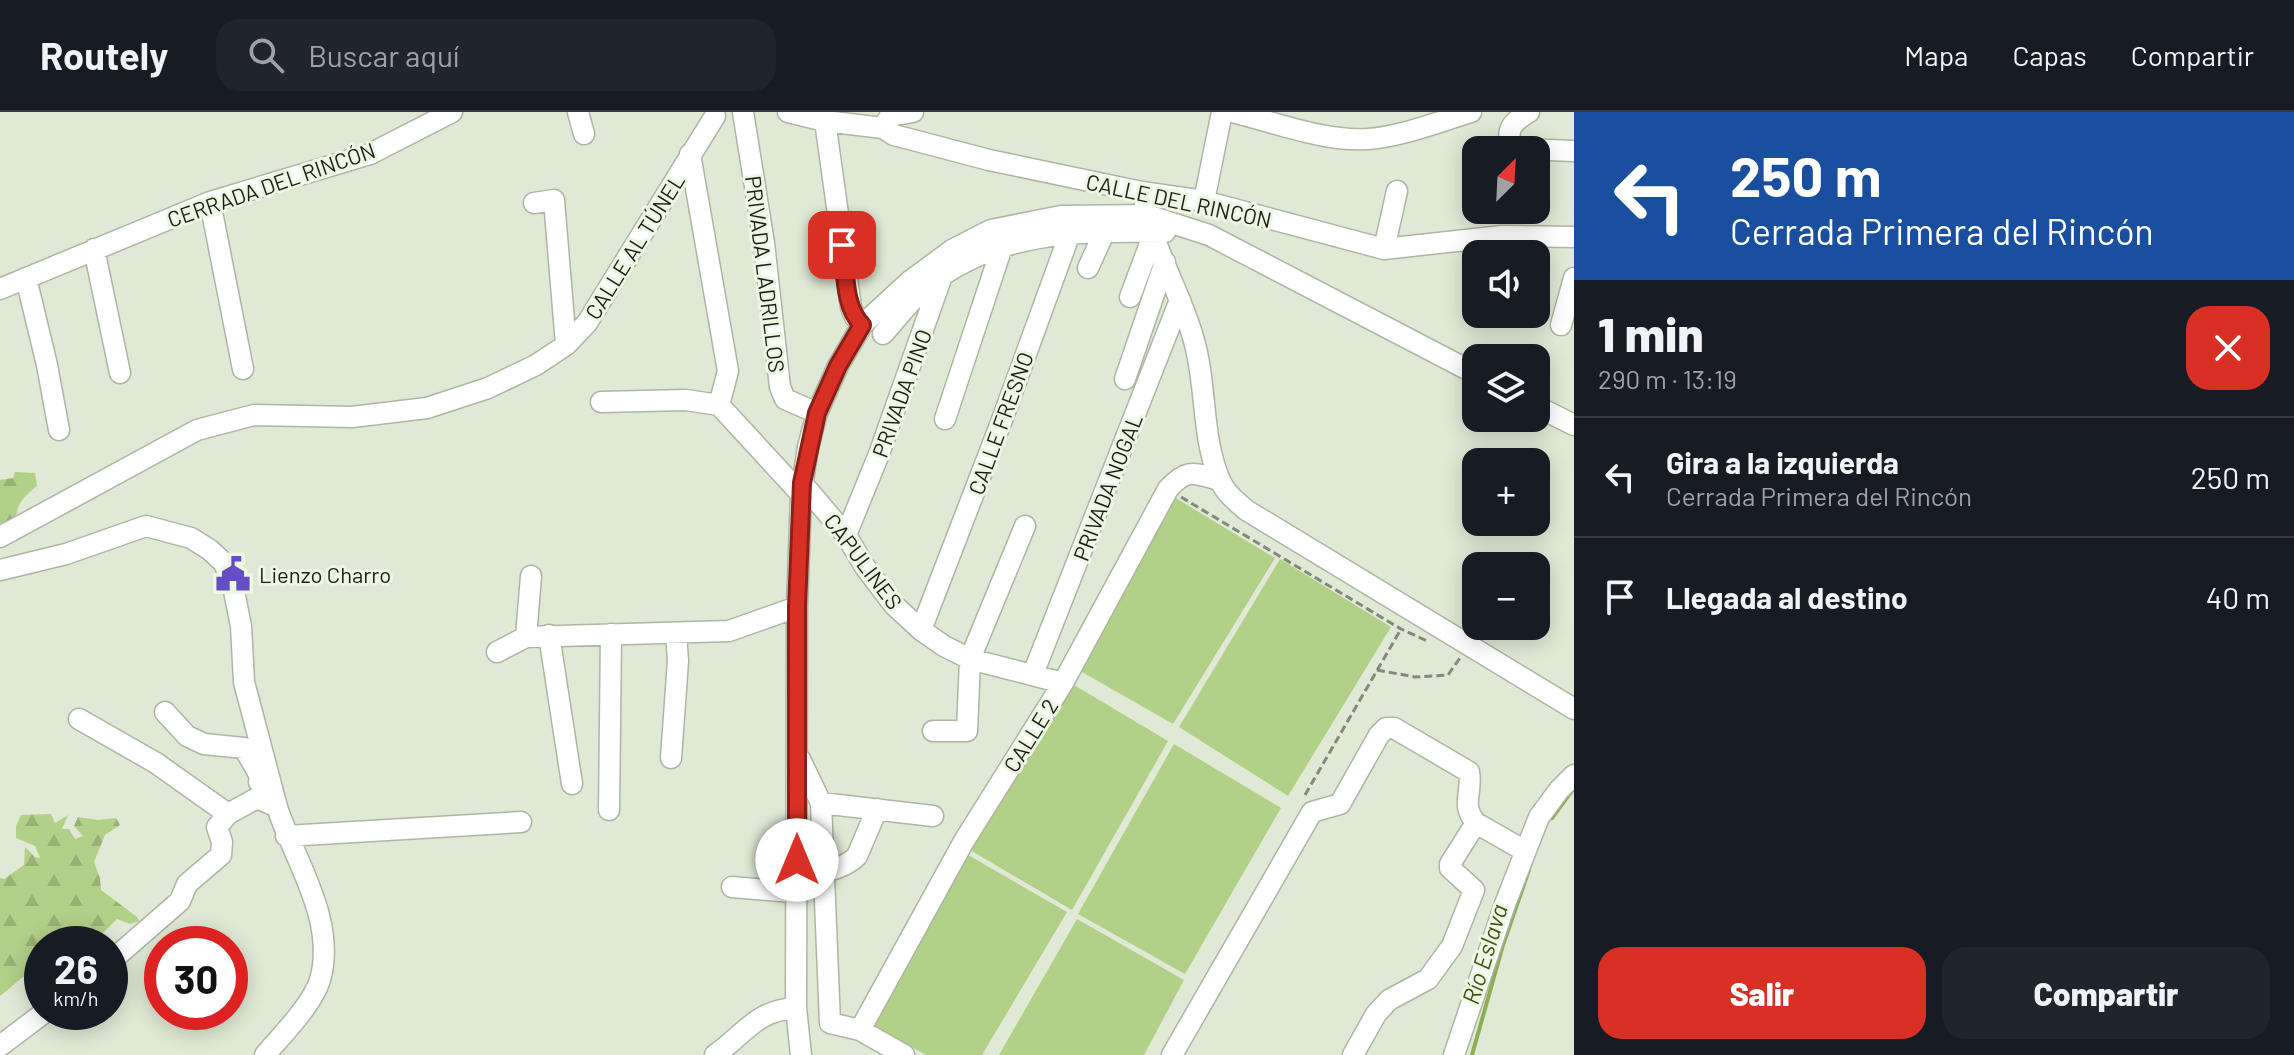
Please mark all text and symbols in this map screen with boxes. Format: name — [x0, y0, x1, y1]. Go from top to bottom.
search box — [216, 19, 776, 91]
text: Routely — [40, 32, 168, 78]
icon: search — [244, 33, 288, 77]
text: Buscar aquí — [308, 37, 459, 73]
text: Mapa — [1904, 38, 1968, 72]
text: Capas — [2012, 38, 2087, 72]
text: Compartir — [2131, 38, 2254, 72]
street label: CERRADA DEL RINCÓN — [164, 136, 378, 232]
north arrow — [1462, 136, 1550, 224]
map controls — [1462, 136, 1550, 640]
text: 250 m — [1730, 141, 1881, 208]
icon: left — [1598, 144, 1702, 248]
street label: CALLE AL TÚNEL — [579, 168, 689, 324]
street label: CALLE DEL RINCÓN — [1084, 168, 1274, 232]
street label: PRIVADA LADRILLOS — [741, 174, 791, 374]
text: Cerrada Primera del Rincón — [1730, 209, 2154, 252]
pin — [808, 211, 876, 279]
icon: arrive — [820, 223, 864, 267]
button: sound — [1462, 240, 1550, 328]
text: 1 min — [1598, 304, 1704, 362]
button: close — [2186, 306, 2270, 390]
street label: PRIVADA PINO — [866, 325, 936, 461]
button: layers — [1462, 344, 1550, 432]
street label: CALLE FRESNO — [962, 348, 1038, 498]
text: 290 m · 13:19 — [1598, 363, 1737, 394]
street label: PRIVADA NOGAL — [1067, 410, 1147, 564]
text: Gira a la izquierda — [1666, 444, 1899, 480]
button: + — [1462, 448, 1550, 536]
icon: left — [1598, 455, 1642, 499]
text: 250 m — [2191, 459, 2270, 495]
text: Cerrada Primera del Rincón — [1666, 480, 1972, 511]
street label: CAPULINES — [820, 508, 908, 614]
button: − — [1462, 552, 1550, 640]
public building icon: Lienzo Charro — [214, 555, 252, 593]
place label: Lienzo Charro — [259, 561, 391, 587]
icon: arrive — [1598, 575, 1642, 619]
text: Llegada al destino — [1666, 579, 1908, 615]
text: 40 m — [2206, 579, 2270, 615]
street label: CALLE 2 — [997, 694, 1063, 776]
position arrow — [755, 818, 839, 902]
water label: Río Eslava — [1455, 900, 1513, 1008]
speed limit sign: 30 — [144, 926, 248, 1030]
text: 26 — [54, 944, 98, 992]
button: Salir — [1598, 947, 1926, 1039]
button: Compartir — [1942, 947, 2270, 1039]
text: km/h — [53, 986, 99, 1010]

